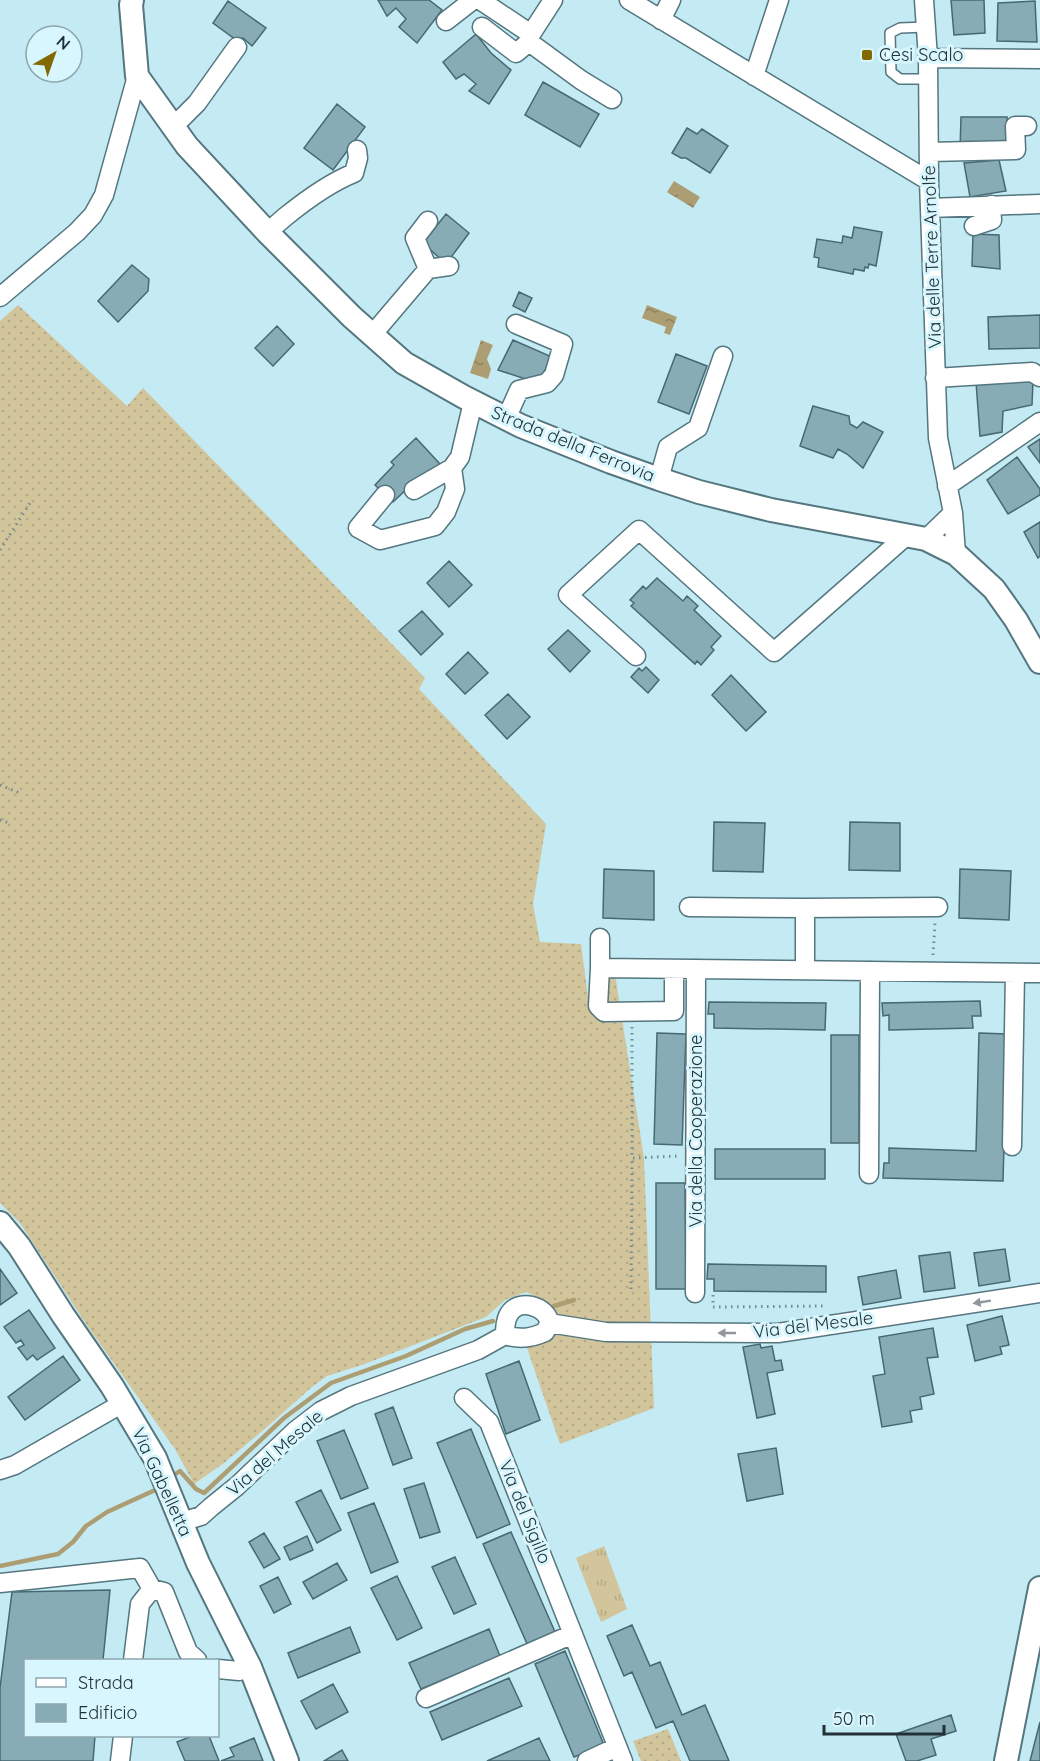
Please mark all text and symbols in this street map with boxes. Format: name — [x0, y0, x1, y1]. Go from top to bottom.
north arrow — [24, 24, 84, 84]
text: N — [53, 31, 75, 54]
place label: Cesi Scalo — [879, 43, 963, 66]
marker: Cesi Scalo — [860, 48, 874, 62]
street label: Via delle Terre Arnolfe — [917, 165, 946, 349]
street label: Strada della Ferrovia — [488, 400, 658, 487]
street label: Via della Cooperazione — [684, 1035, 707, 1227]
one-way arrow — [973, 1298, 992, 1307]
street label: Via del Mesale — [752, 1306, 874, 1343]
one-way arrow — [717, 1328, 736, 1338]
street label: Via del Mesale — [222, 1404, 328, 1501]
street label: Via Gabelletta — [127, 1424, 198, 1540]
street label: Via del Sigillo — [494, 1457, 557, 1567]
legend — [24, 1659, 219, 1737]
text: Strada — [78, 1671, 134, 1694]
scale bar — [824, 1698, 944, 1736]
text: Edificio — [78, 1701, 137, 1724]
text: 50 m — [833, 1707, 875, 1730]

